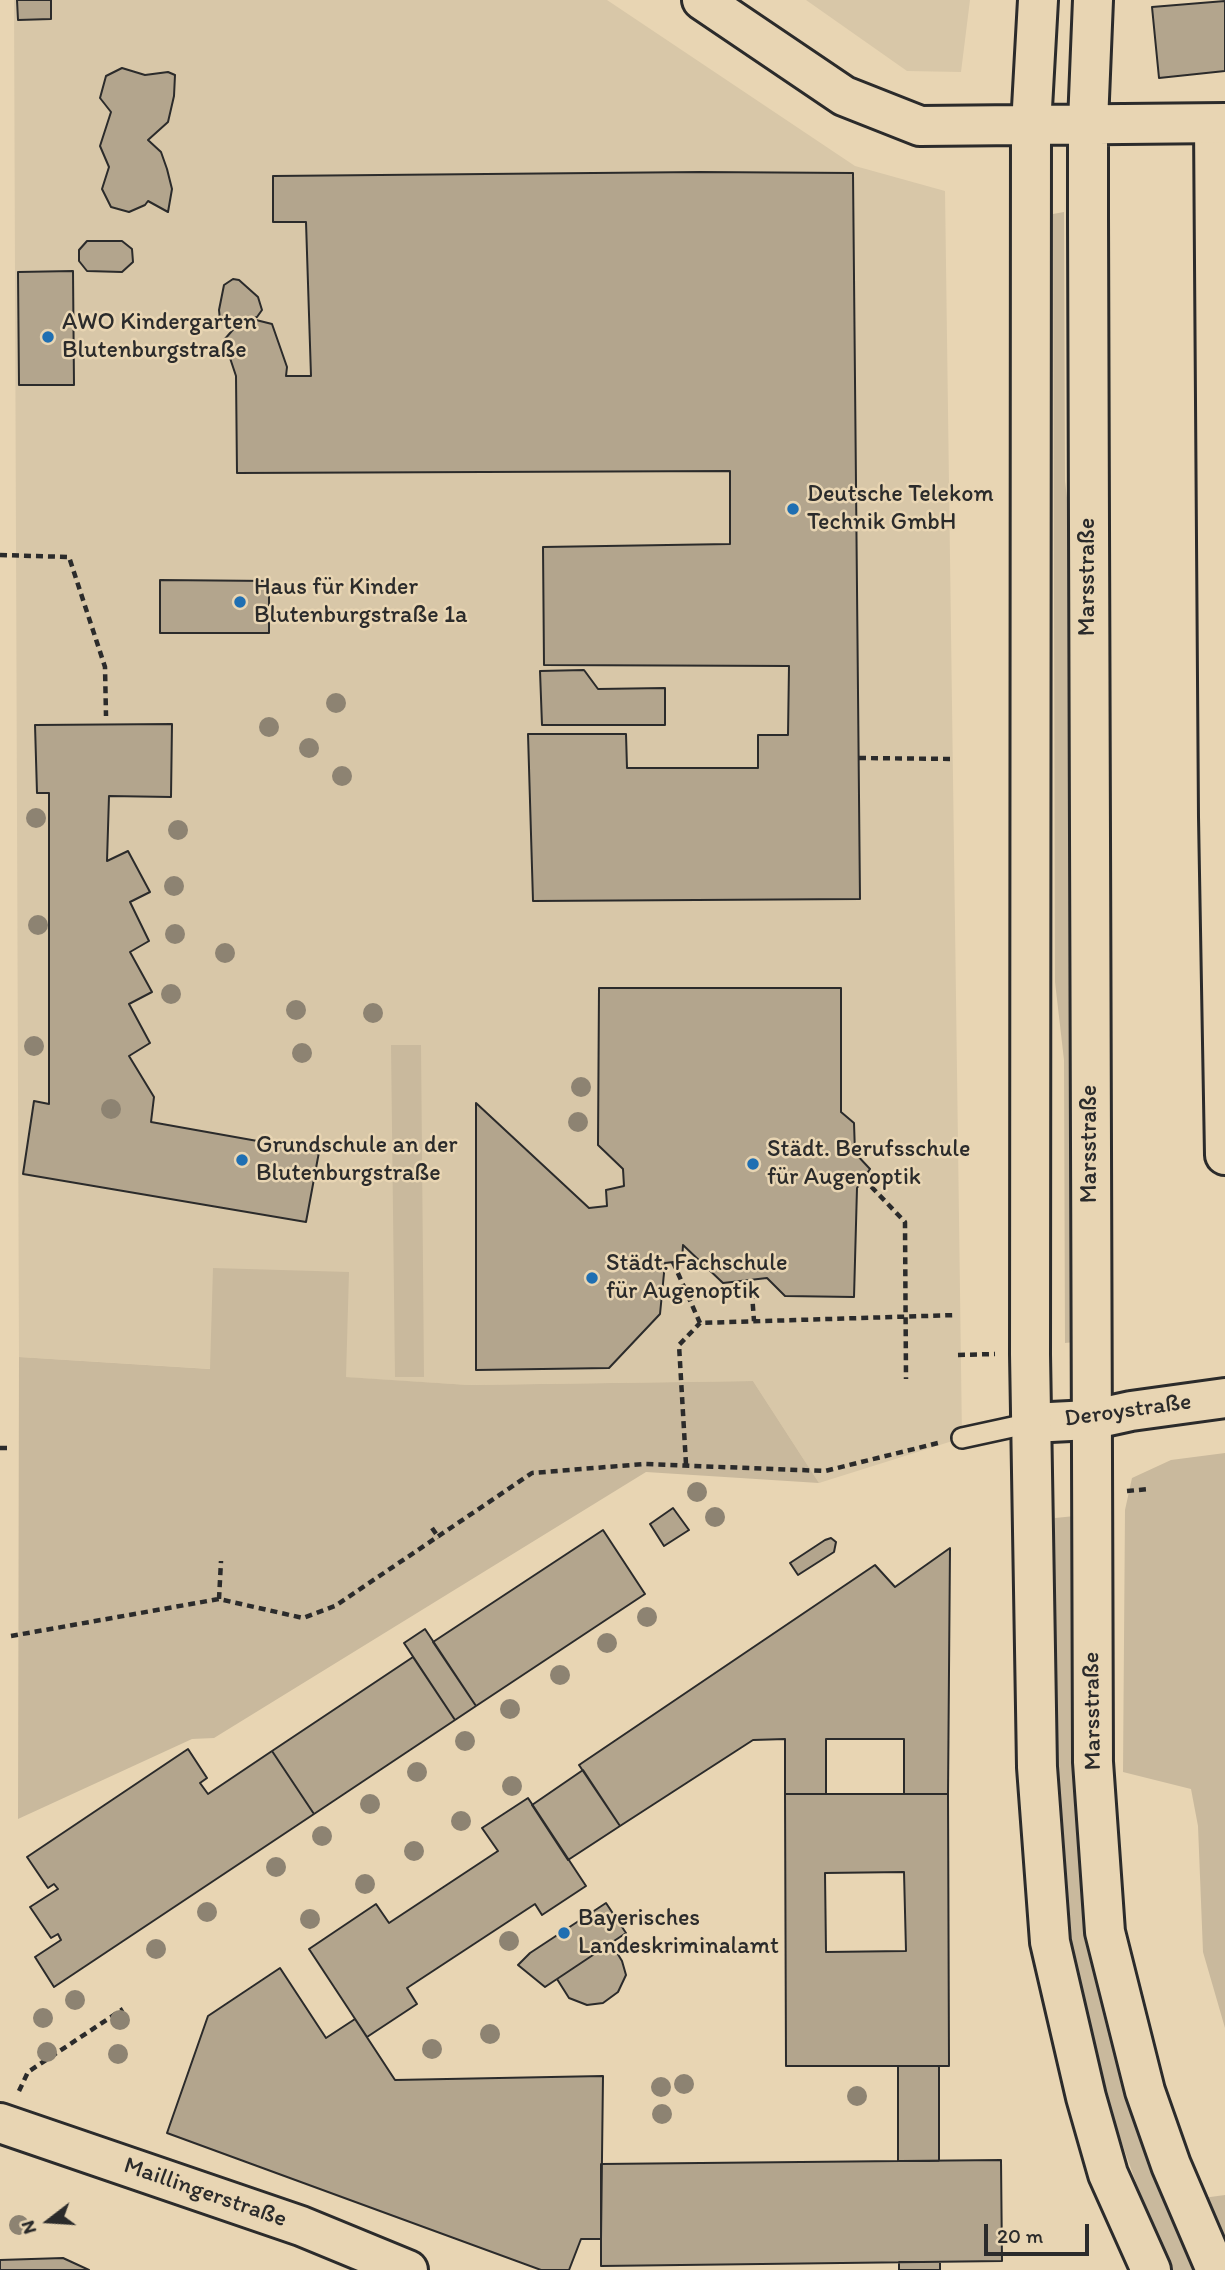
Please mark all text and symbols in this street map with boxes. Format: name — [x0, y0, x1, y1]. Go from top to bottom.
place label: AWO Kindergarten Blutenburgstraße — [62, 309, 257, 365]
marker: AWO Kindergarten Blutenburgstraße — [40, 329, 56, 345]
place label: Deutsche Telekom Technik GmbH — [807, 481, 994, 537]
marker: Deutsche Telekom Technik GmbH — [785, 501, 801, 517]
street label: Marsstraße — [1074, 518, 1102, 636]
place label: Haus für Kinder Blutenburgstraße 1a — [254, 574, 468, 630]
marker: Haus für Kinder Blutenburgstraße 1a — [232, 594, 248, 610]
street label: Marsstraße — [1076, 1085, 1104, 1203]
place label: Grundschule an der Blutenburgstraße — [256, 1132, 458, 1188]
place label: Städt. Berufsschule für Augenoptik — [767, 1136, 971, 1192]
marker: Grundschule an der Blutenburgstraße — [234, 1152, 250, 1168]
marker: Städt. Berufsschule für Augenoptik — [745, 1156, 761, 1172]
place label: Städt. Fachschule für Augenoptik — [606, 1250, 787, 1306]
marker: Städt. Fachschule für Augenoptik — [584, 1270, 600, 1286]
street label: Deroystraße — [1063, 1388, 1193, 1434]
street label: Marsstraße — [1078, 1651, 1108, 1771]
place label: Bayerisches Landeskriminalamt — [578, 1905, 779, 1961]
marker: Bayerisches Landeskriminalamt — [556, 1925, 572, 1941]
street label: Maillingerstraße — [120, 2152, 290, 2234]
north arrow — [14, 2186, 84, 2256]
scale bar — [987, 2210, 1092, 2254]
text: N — [16, 2218, 41, 2237]
text: 20 m — [997, 2223, 1043, 2248]

